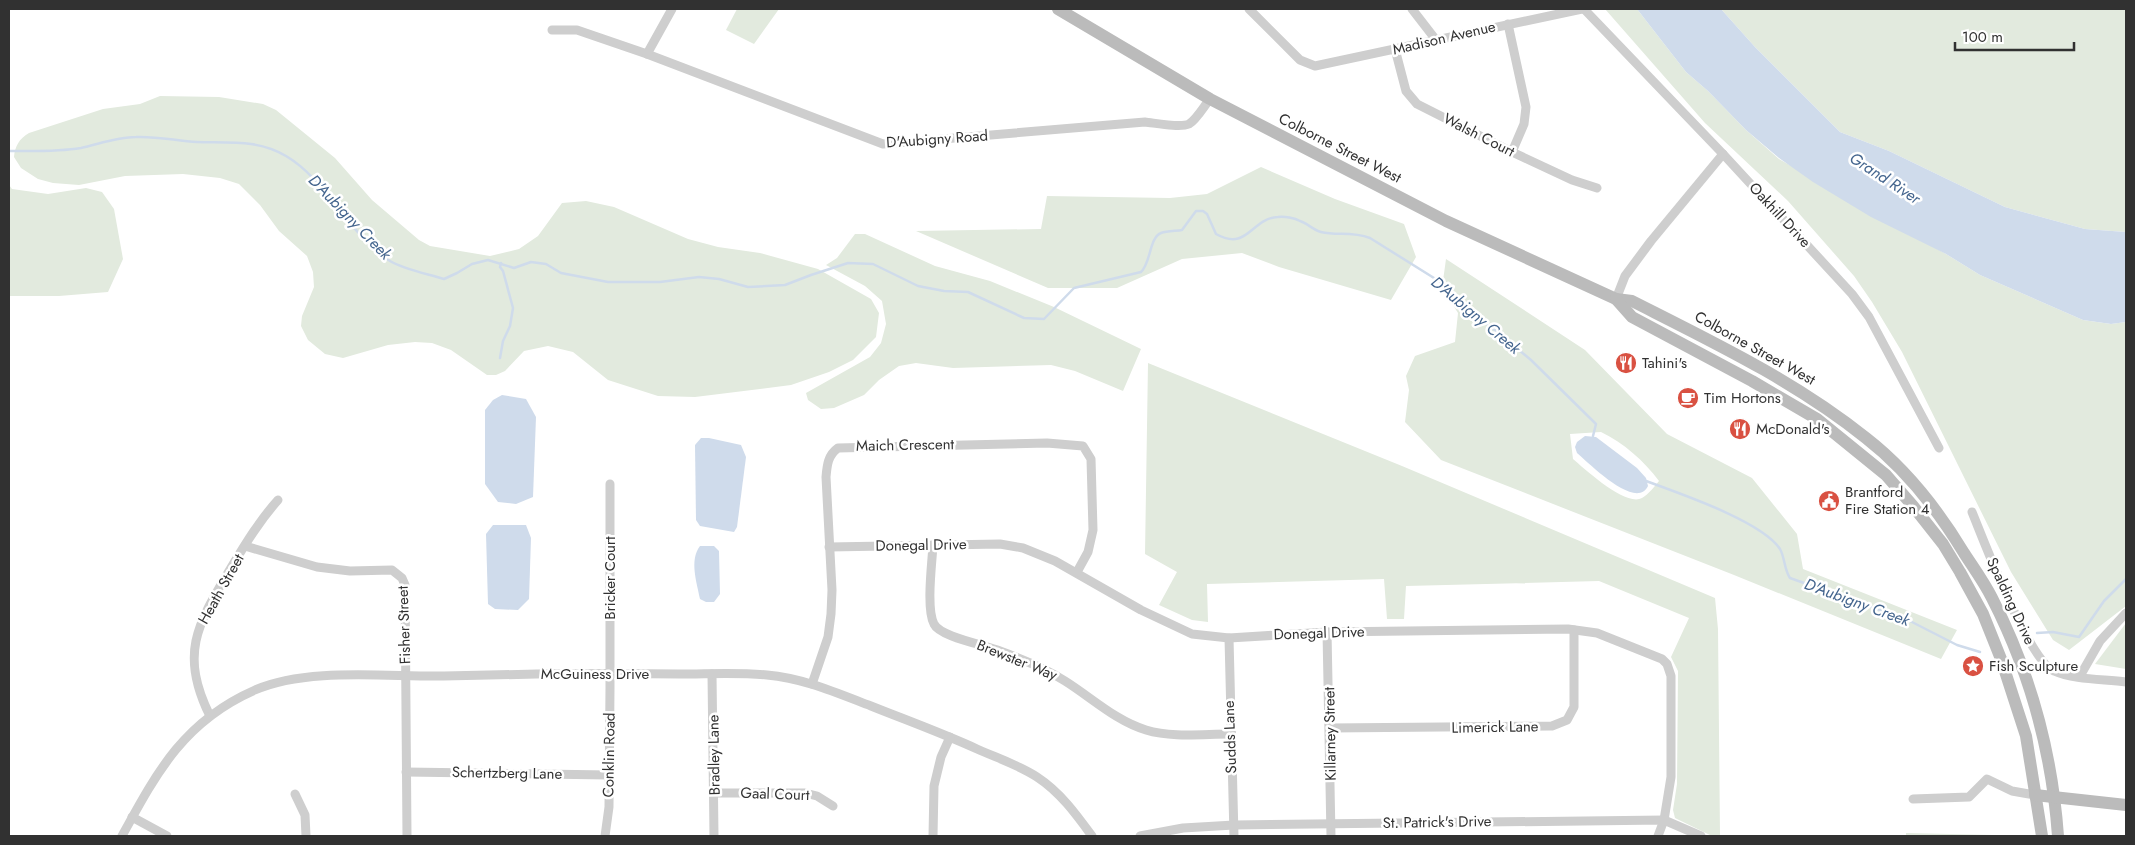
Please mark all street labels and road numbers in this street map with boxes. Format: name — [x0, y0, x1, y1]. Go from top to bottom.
street label: Madison Avenue — [1390, 15, 1498, 61]
street label: Colborne Street West — [1275, 108, 1406, 189]
street label: Walsh Court — [1439, 108, 1519, 163]
street label: D'Aubigny Road — [885, 124, 989, 154]
street label: Oakhill Drive — [1744, 177, 1816, 253]
street label: Colborne Street West — [1691, 306, 1820, 391]
street label: Maich Crescent — [856, 433, 955, 457]
street label: Donegal Drive — [875, 533, 967, 557]
street label: Bricker Court — [599, 536, 621, 620]
street label: Heath Street — [193, 549, 250, 628]
street label: Spalding Drive — [1981, 554, 2041, 649]
street label: Fisher Street — [392, 585, 416, 665]
street label: Donegal Drive — [1273, 620, 1365, 646]
street label: Brewster Way — [973, 634, 1061, 686]
street label: McGuiness Drive — [541, 663, 649, 685]
street label: Killarney Street — [1318, 686, 1342, 781]
street label: Sudds Lane — [1218, 700, 1242, 774]
street label: Conklin Road — [597, 712, 621, 798]
street label: Bradley Lane — [702, 714, 726, 796]
street label: Limerick Lane — [1451, 715, 1539, 739]
street label: Schertzberg Lane — [452, 761, 563, 785]
street label: Gaal Court — [740, 782, 810, 806]
street label: St. Patrick's Drive — [1382, 810, 1492, 834]

